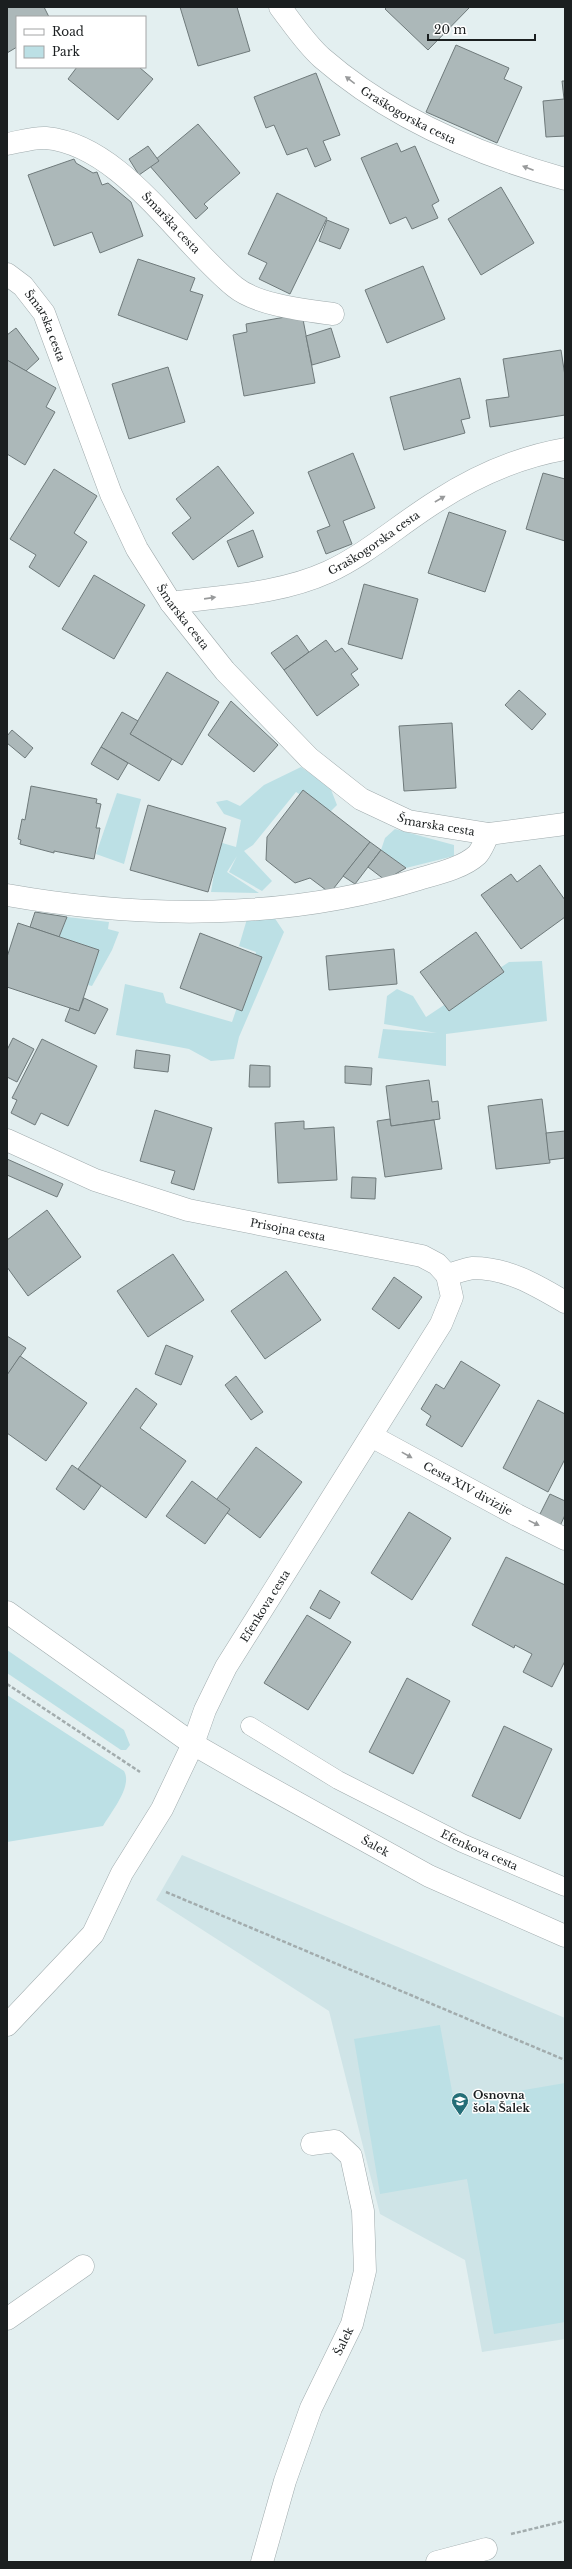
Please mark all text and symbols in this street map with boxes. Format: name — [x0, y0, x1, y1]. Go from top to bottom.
legend — [16, 16, 146, 68]
scale bar — [428, 16, 535, 42]
text: 20 m — [434, 22, 466, 37]
text: Road — [52, 24, 84, 39]
text: Park — [52, 44, 80, 59]
one-way arrow — [344, 75, 355, 84]
street label: Graškogorska cesta — [358, 83, 459, 147]
one-way arrow — [521, 165, 533, 171]
street label: Šmarška cesta — [139, 189, 204, 257]
street label: Šmarska cesta — [22, 287, 69, 364]
one-way arrow — [434, 495, 446, 502]
street label: Graškogorska cesta — [326, 507, 423, 578]
street label: Šmarska cesta — [154, 581, 213, 653]
one-way arrow — [204, 595, 216, 601]
street label: Šmarska cesta — [395, 810, 477, 839]
street label: Prisojna cesta — [249, 1215, 327, 1244]
one-way arrow — [401, 1452, 413, 1459]
street label: Cesta XIV divizije — [421, 1459, 515, 1518]
one-way arrow — [528, 1520, 539, 1526]
street label: Efenkova cesta — [237, 1566, 293, 1645]
street label: Efenkova cesta — [438, 1826, 521, 1873]
street label: Šalek — [359, 1833, 392, 1860]
place label: Osnovna šola Šalek — [473, 2088, 530, 2115]
school or university icon: Osnovna šola Šalek — [450, 2091, 470, 2116]
street label: Šalek — [331, 2325, 357, 2358]

